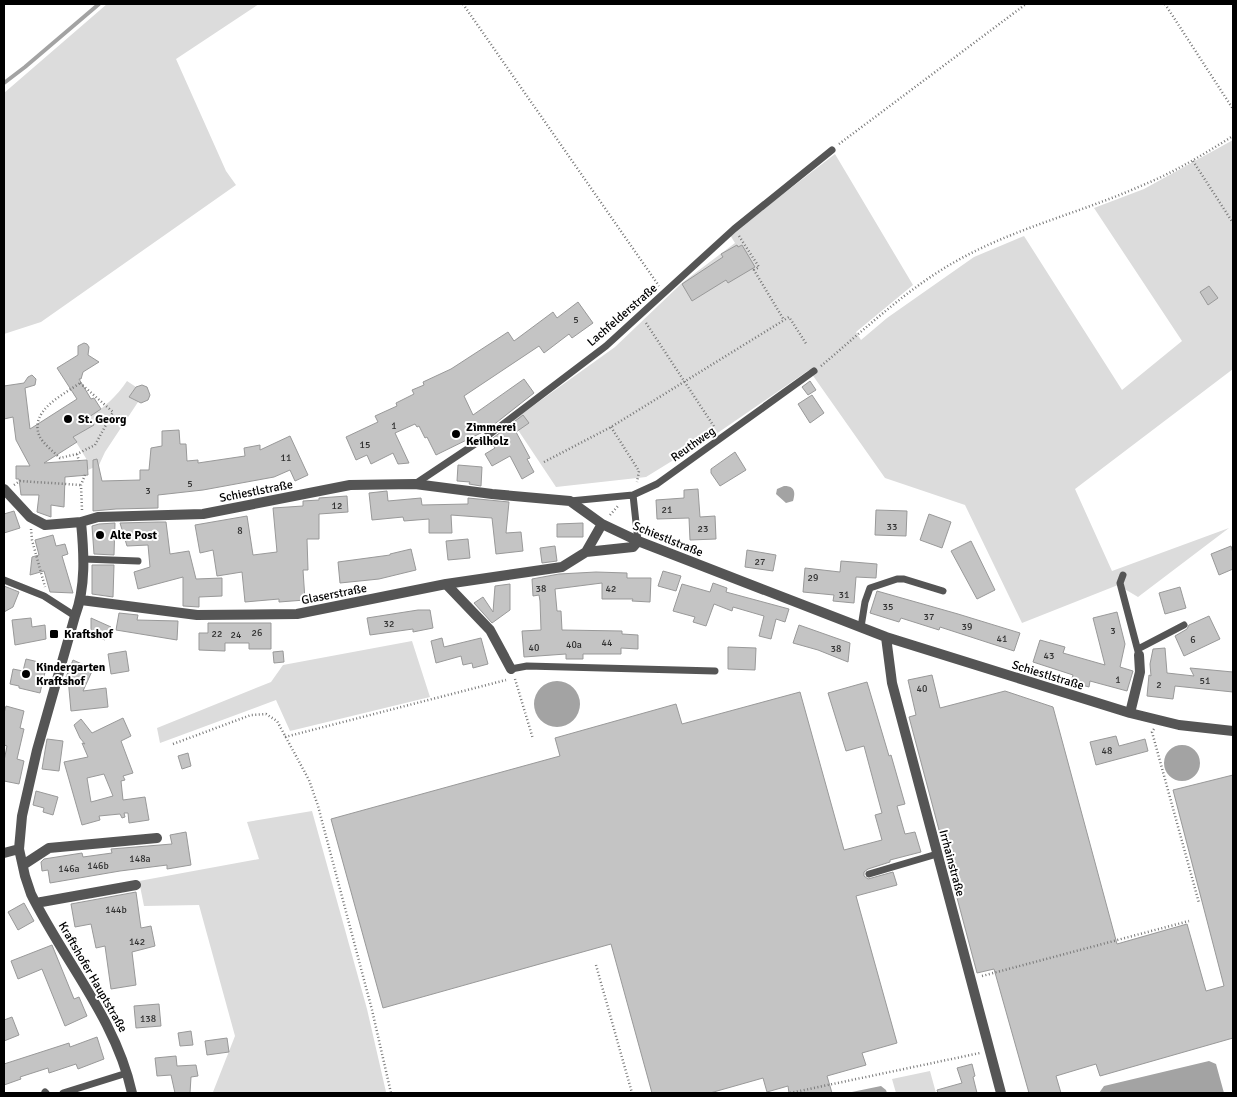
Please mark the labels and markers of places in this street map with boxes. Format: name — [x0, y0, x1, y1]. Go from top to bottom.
place label: St. Georg — [78, 412, 127, 427]
marker: St. Georg — [62, 413, 74, 425]
place label: Zimmerei Keilholz — [466, 420, 516, 449]
marker: Zimmerei Keilholz — [450, 428, 462, 440]
place label: Alte Post — [110, 528, 158, 543]
marker: Alte Post — [94, 529, 106, 541]
place label: Kraftshof — [64, 627, 114, 642]
marker: Kraftshof — [48, 628, 60, 640]
place label: Kindergarten Kraftshof — [36, 660, 106, 689]
marker: Kindergarten Kraftshof — [20, 668, 32, 680]

